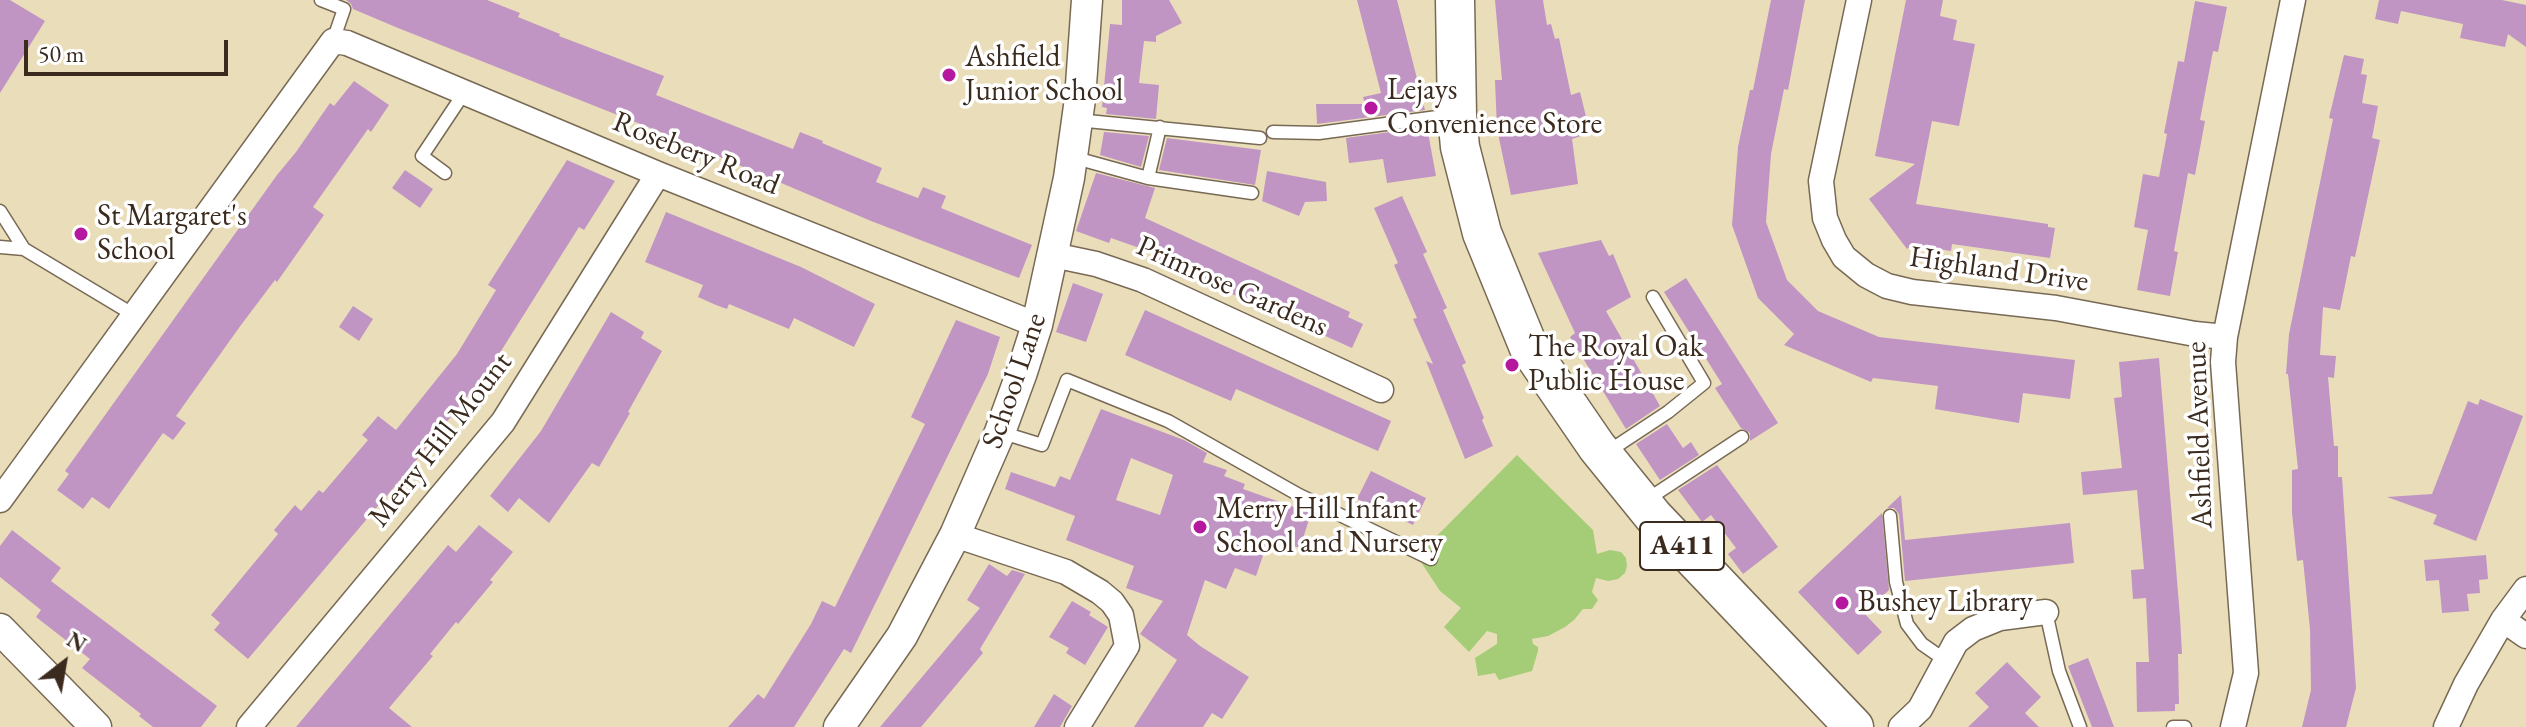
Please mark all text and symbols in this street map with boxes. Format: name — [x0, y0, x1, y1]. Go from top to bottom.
scale bar — [28, 24, 232, 74]
text: 50 m — [38, 38, 85, 69]
place label: Ashfield Junior School — [965, 40, 1123, 110]
marker: Ashfield Junior School — [940, 66, 958, 84]
place label: Lejays Convenience Store — [1387, 73, 1602, 144]
marker: Lejays Convenience Store — [1362, 99, 1380, 117]
street label: Rosebery Road — [607, 104, 785, 204]
place label: St Margaret's School — [97, 199, 247, 270]
marker: St Margaret's School — [72, 225, 90, 243]
street label: Primrose Gardens — [1131, 229, 1333, 345]
street label: Highland Drive — [1907, 240, 2091, 300]
street label: School Lane — [975, 308, 1055, 454]
place label: The Royal Oak Public House — [1528, 330, 1704, 400]
street label: Ashfield Avenue — [2179, 341, 2221, 529]
street label: Merry Hill Mount — [362, 346, 520, 534]
marker: The Royal Oak Public House — [1503, 356, 1521, 374]
place label: Merry Hill Infant School and Nursery — [1216, 492, 1443, 562]
marker: Merry Hill Infant School and Nursery — [1191, 518, 1209, 536]
road number: A411 — [1640, 522, 1724, 570]
place label: Bushey Library — [1858, 585, 2033, 621]
marker: Bushey Library — [1833, 594, 1851, 612]
north arrow — [24, 623, 104, 703]
text: N — [62, 625, 92, 659]

